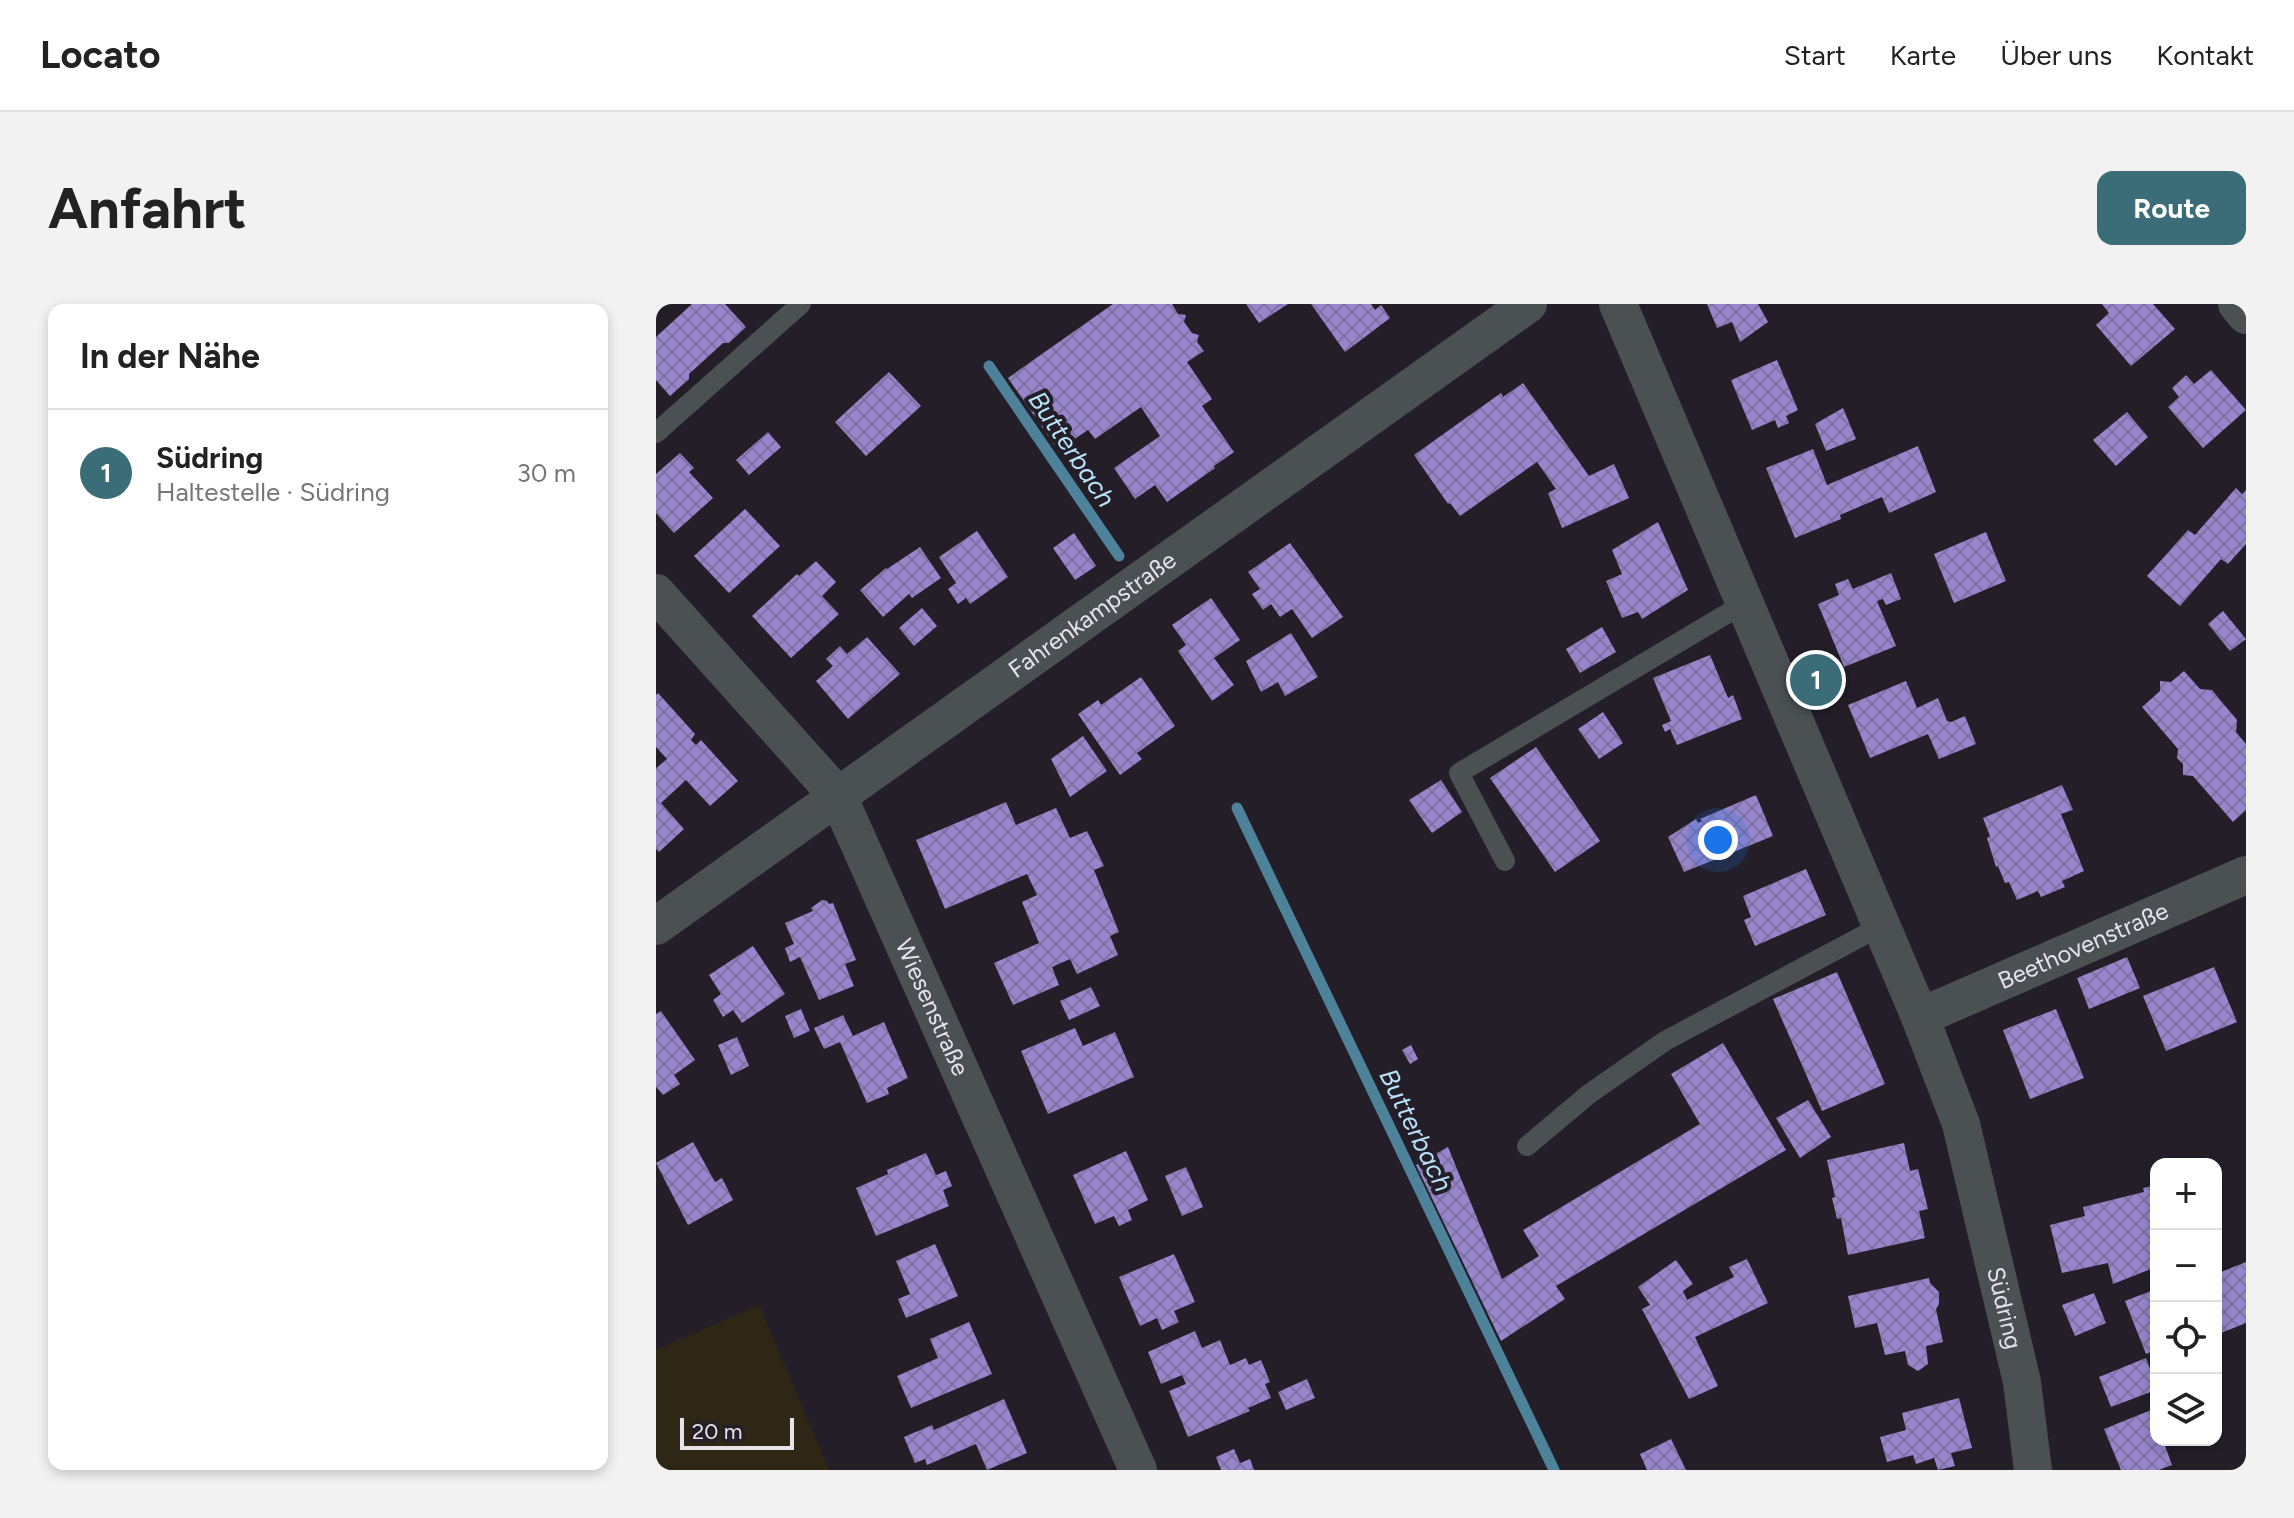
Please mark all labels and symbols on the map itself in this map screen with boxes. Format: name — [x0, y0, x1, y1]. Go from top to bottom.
water label: Butterbach — [1022, 385, 1122, 513]
street label: Fahrenkampstraße — [1003, 545, 1181, 684]
pin: 1 — [1790, 650, 1842, 710]
your location — [1698, 820, 1738, 860]
street label: Beethovenstraße — [1993, 896, 2173, 995]
street label: Wiesenstraße — [889, 934, 976, 1080]
water label: Butterbach — [1373, 1063, 1459, 1197]
street label: Südring — [1981, 1264, 2029, 1352]
scale bar — [680, 1414, 794, 1450]

